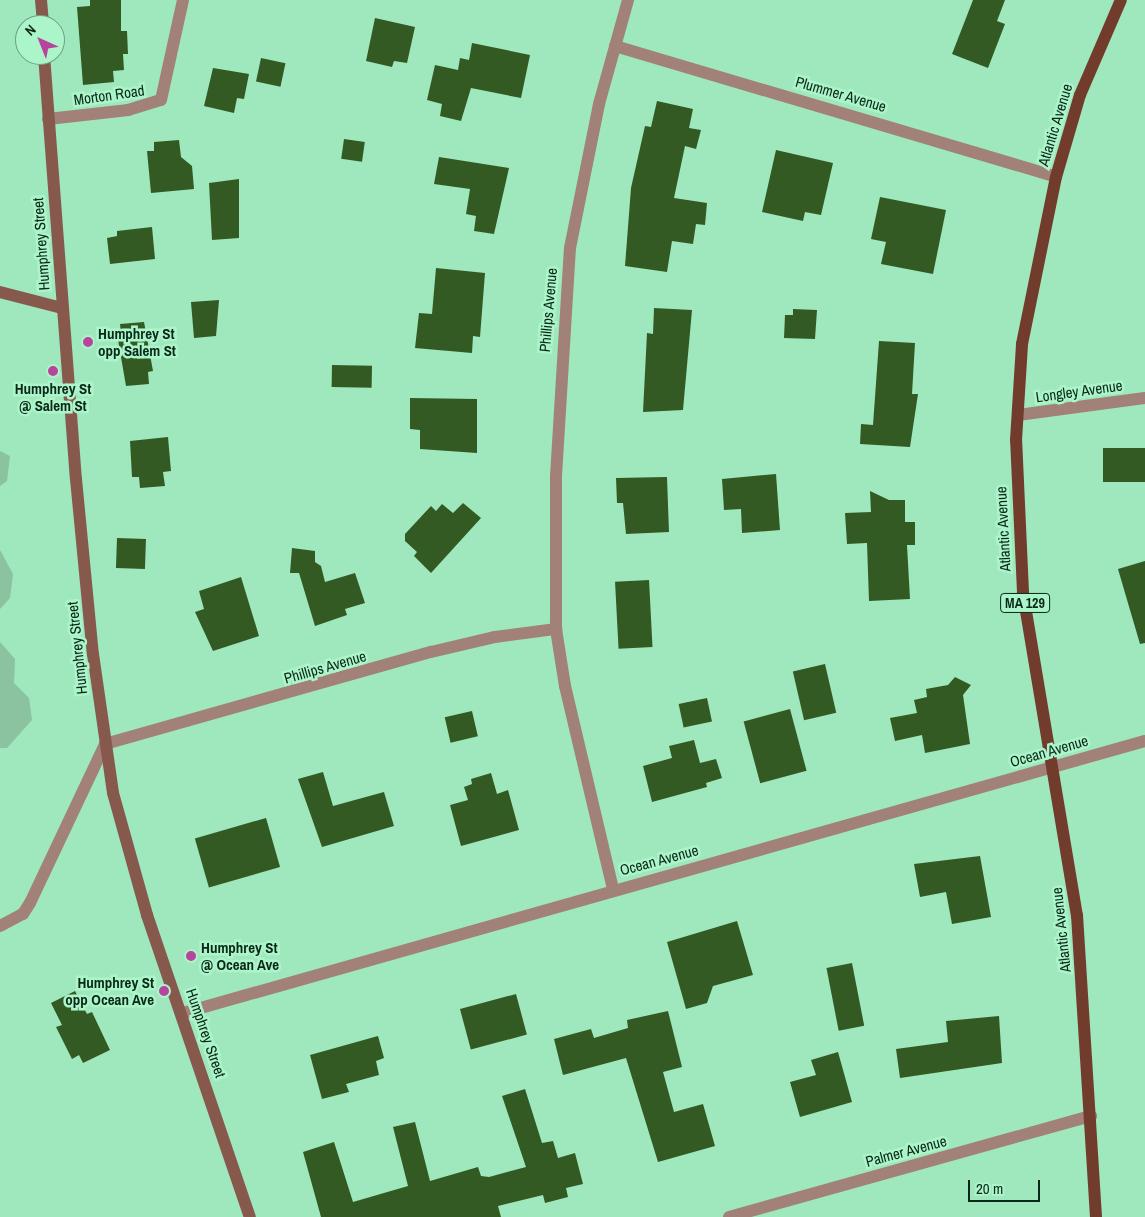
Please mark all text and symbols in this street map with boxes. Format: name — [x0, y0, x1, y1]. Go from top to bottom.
north arrow — [15, 15, 65, 65]
text: N — [21, 21, 40, 39]
street label: Plummer Avenue — [793, 72, 889, 116]
street label: Morton Road — [73, 81, 145, 109]
street label: Atlantic Avenue — [1034, 81, 1076, 169]
street label: Humphrey Street — [29, 197, 53, 291]
street label: Phillips Avenue — [535, 267, 561, 353]
place label: Humphrey St opp Salem St — [98, 324, 176, 359]
marker: Humphrey St opp Salem St — [82, 336, 94, 348]
marker: Humphrey St @ Salem St — [47, 365, 59, 377]
street label: Longley Avenue — [1034, 376, 1124, 406]
place label: Humphrey St @ Salem St — [15, 379, 91, 414]
street label: Atlantic Avenue — [992, 486, 1014, 572]
road number: MA 129 — [999, 592, 1051, 614]
street label: Humphrey Street — [63, 601, 91, 695]
street label: Phillips Avenue — [282, 647, 368, 687]
street label: Ocean Avenue — [1008, 731, 1090, 771]
street label: Ocean Avenue — [617, 841, 701, 879]
street label: Atlantic Avenue — [1048, 886, 1074, 974]
place label: Humphrey St @ Ocean Ave — [201, 938, 280, 973]
marker: Humphrey St @ Ocean Ave — [185, 950, 197, 962]
place label: Humphrey St opp Ocean Ave — [65, 973, 154, 1008]
marker: Humphrey St opp Ocean Ave — [158, 985, 170, 997]
street label: Humphrey Street — [182, 986, 230, 1080]
street label: Palmer Avenue — [863, 1131, 949, 1171]
scale bar — [970, 1170, 1042, 1202]
text: 20 m — [976, 1178, 1003, 1199]

